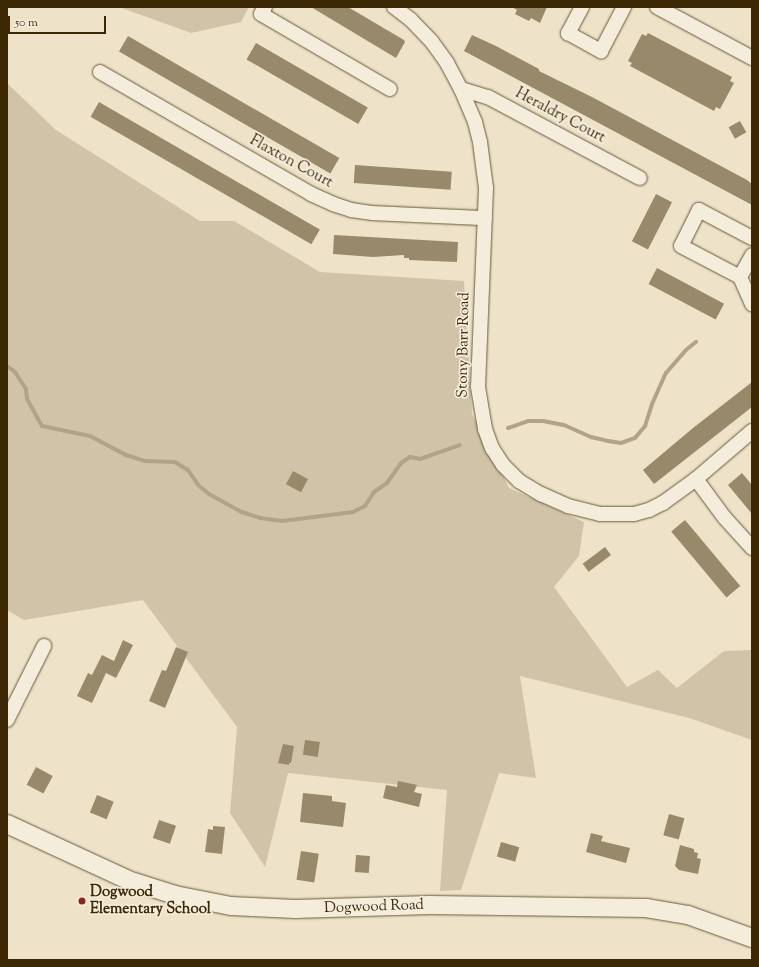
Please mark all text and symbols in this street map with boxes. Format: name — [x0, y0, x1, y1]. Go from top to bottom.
scale bar — [10, 8, 108, 34]
text: 50 m — [15, 14, 38, 32]
street label: Heraldry Court — [512, 85, 608, 147]
street label: Flaxton Court — [246, 132, 336, 192]
street label: Stony Barr Road — [454, 292, 474, 398]
place label: Dogwood Elementary School — [90, 883, 211, 918]
marker: Dogwood Elementary School — [77, 896, 87, 906]
street label: Dogwood Road — [324, 896, 424, 918]

